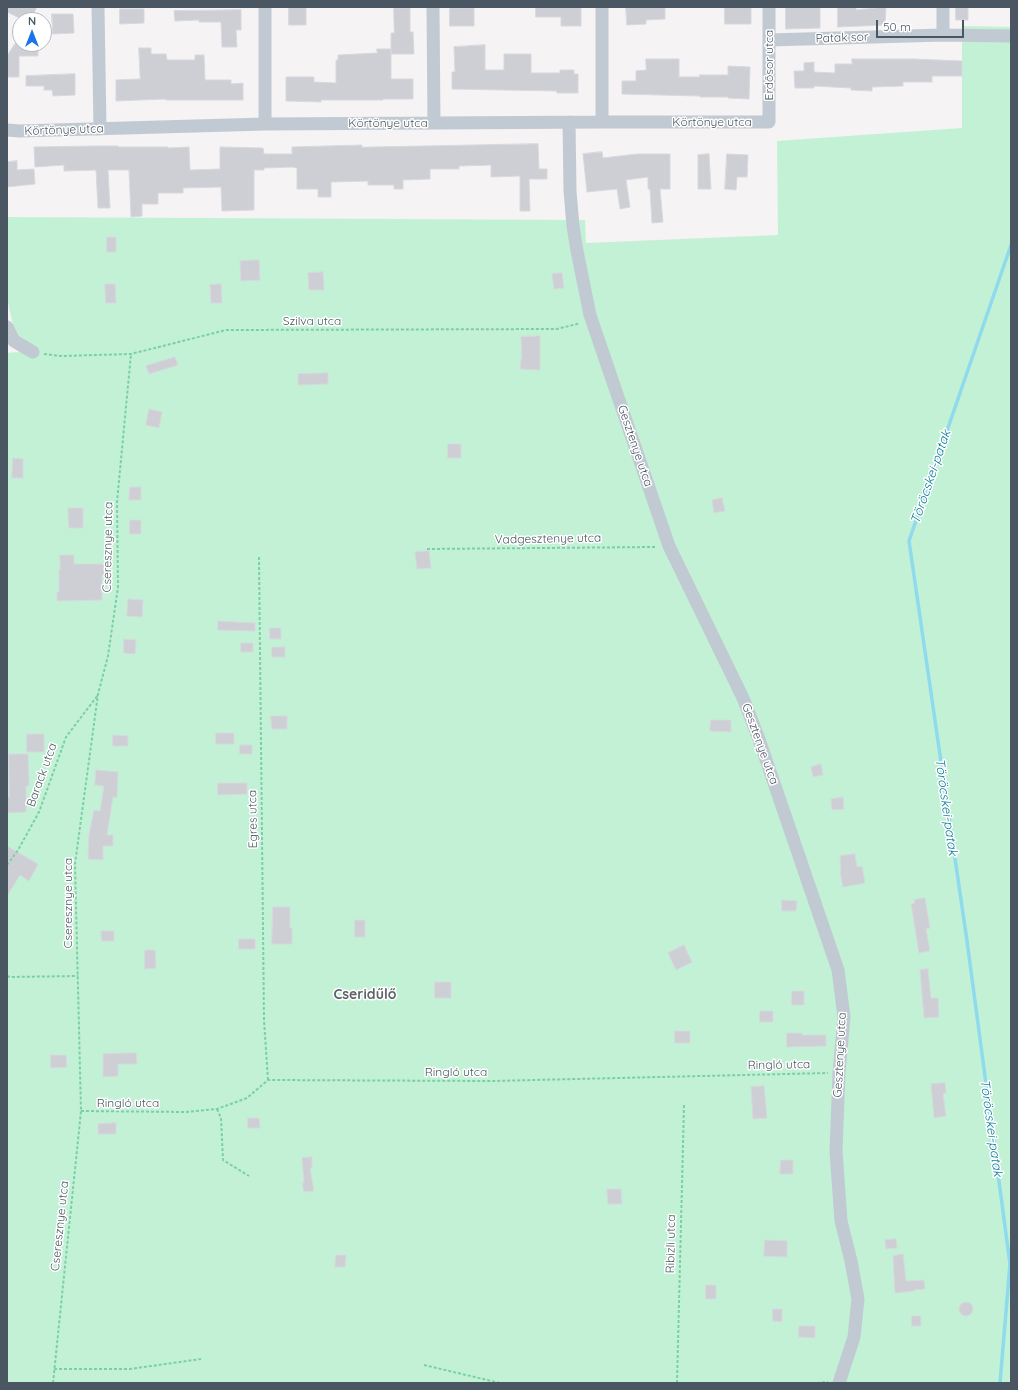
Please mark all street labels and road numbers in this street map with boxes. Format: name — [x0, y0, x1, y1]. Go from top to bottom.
street label: Erdősor utca — [762, 30, 776, 100]
street label: Patak sor — [815, 30, 869, 46]
street label: Körtönye utca — [672, 115, 752, 129]
street label: Körtönye utca — [348, 116, 428, 130]
street label: Körtönye utca — [24, 121, 104, 139]
street label: Szilva utca — [283, 314, 341, 328]
street label: Gesztenye utca — [614, 403, 656, 489]
street label: Cseresznye utca — [100, 501, 116, 593]
street label: Vadgesztenye utca — [495, 531, 601, 547]
street label: Gesztenye utca — [739, 701, 781, 787]
street label: Barack utca — [24, 741, 60, 809]
street label: Egres utca — [245, 790, 261, 848]
street label: Cseresznye utca — [61, 858, 75, 948]
street label: Gesztenye utca — [831, 1012, 849, 1098]
street label: Ringló utca — [748, 1057, 810, 1073]
street label: Ringló utca — [425, 1065, 487, 1079]
street label: Ringló utca — [97, 1096, 159, 1110]
street label: Cseresznye utca — [48, 1180, 72, 1272]
street label: Ribizli utca — [663, 1214, 679, 1274]

